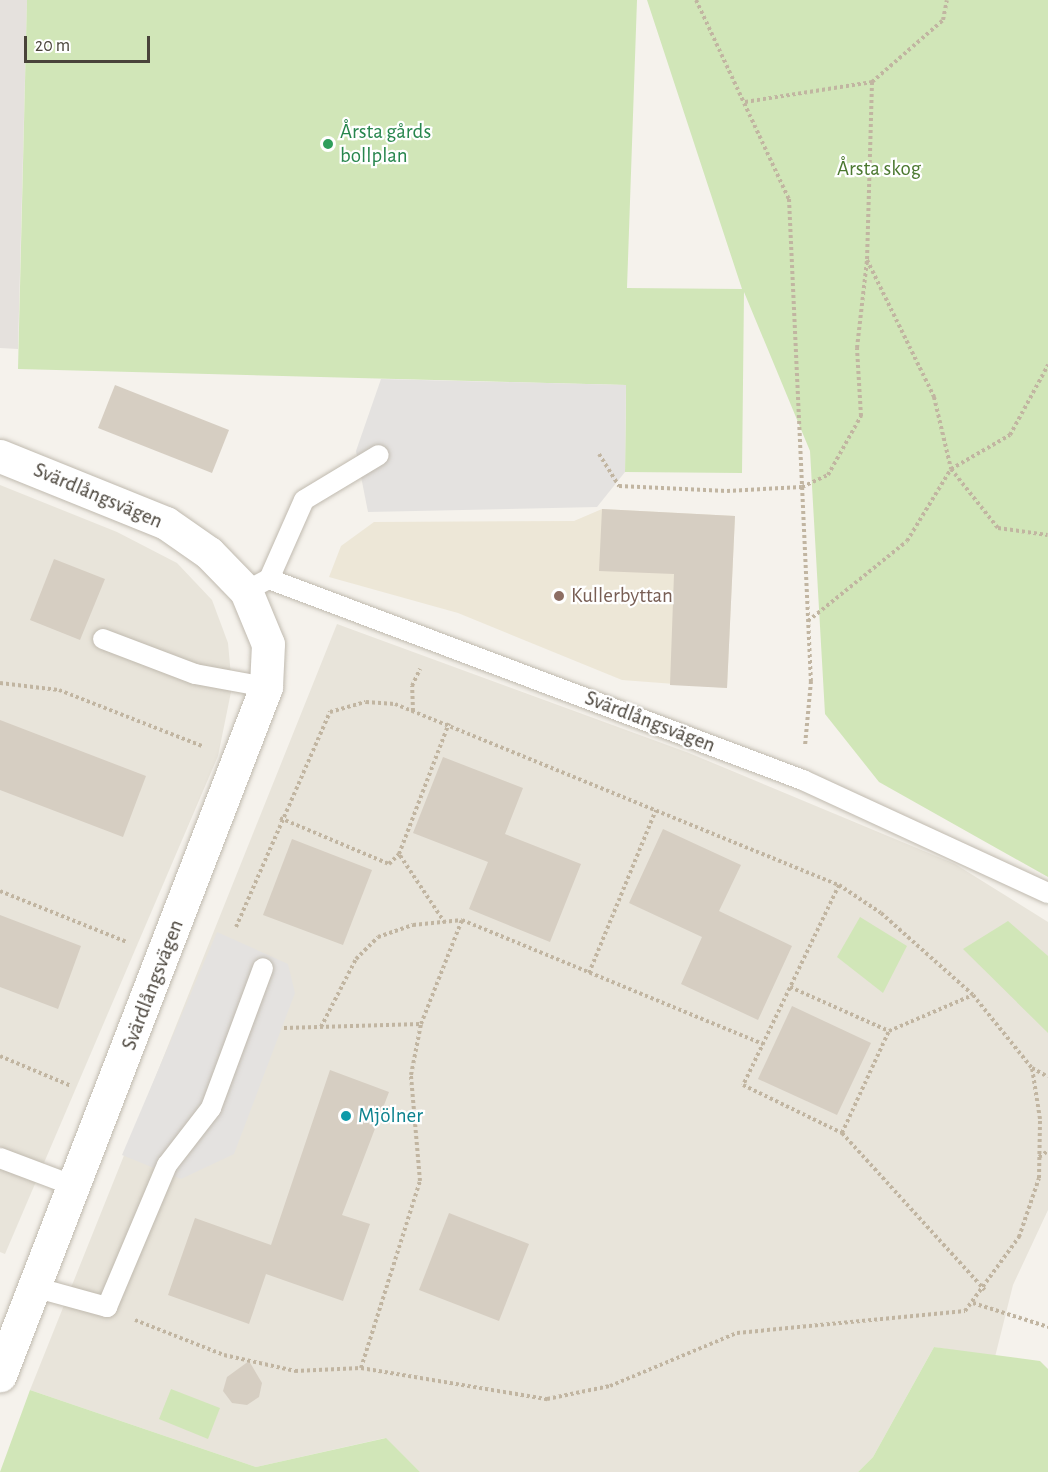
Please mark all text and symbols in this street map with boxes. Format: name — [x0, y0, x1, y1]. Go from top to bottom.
scale bar — [27, 24, 153, 62]
text: 20 m — [35, 37, 70, 55]
place label: Årsta gårds bollplan — [340, 119, 431, 169]
marker: Årsta gårds bollplan — [321, 137, 335, 151]
park label: Årsta skog — [837, 156, 921, 182]
street label: Svärdlångsvägen — [30, 458, 166, 534]
place label: Kullerbyttan — [571, 583, 673, 609]
marker: Kullerbyttan — [552, 589, 566, 603]
street label: Svärdlångsvägen — [581, 686, 719, 758]
street label: Svärdlångsvägen — [117, 916, 189, 1054]
place label: Mjölner — [358, 1103, 423, 1129]
marker: Mjölner — [339, 1109, 353, 1123]

